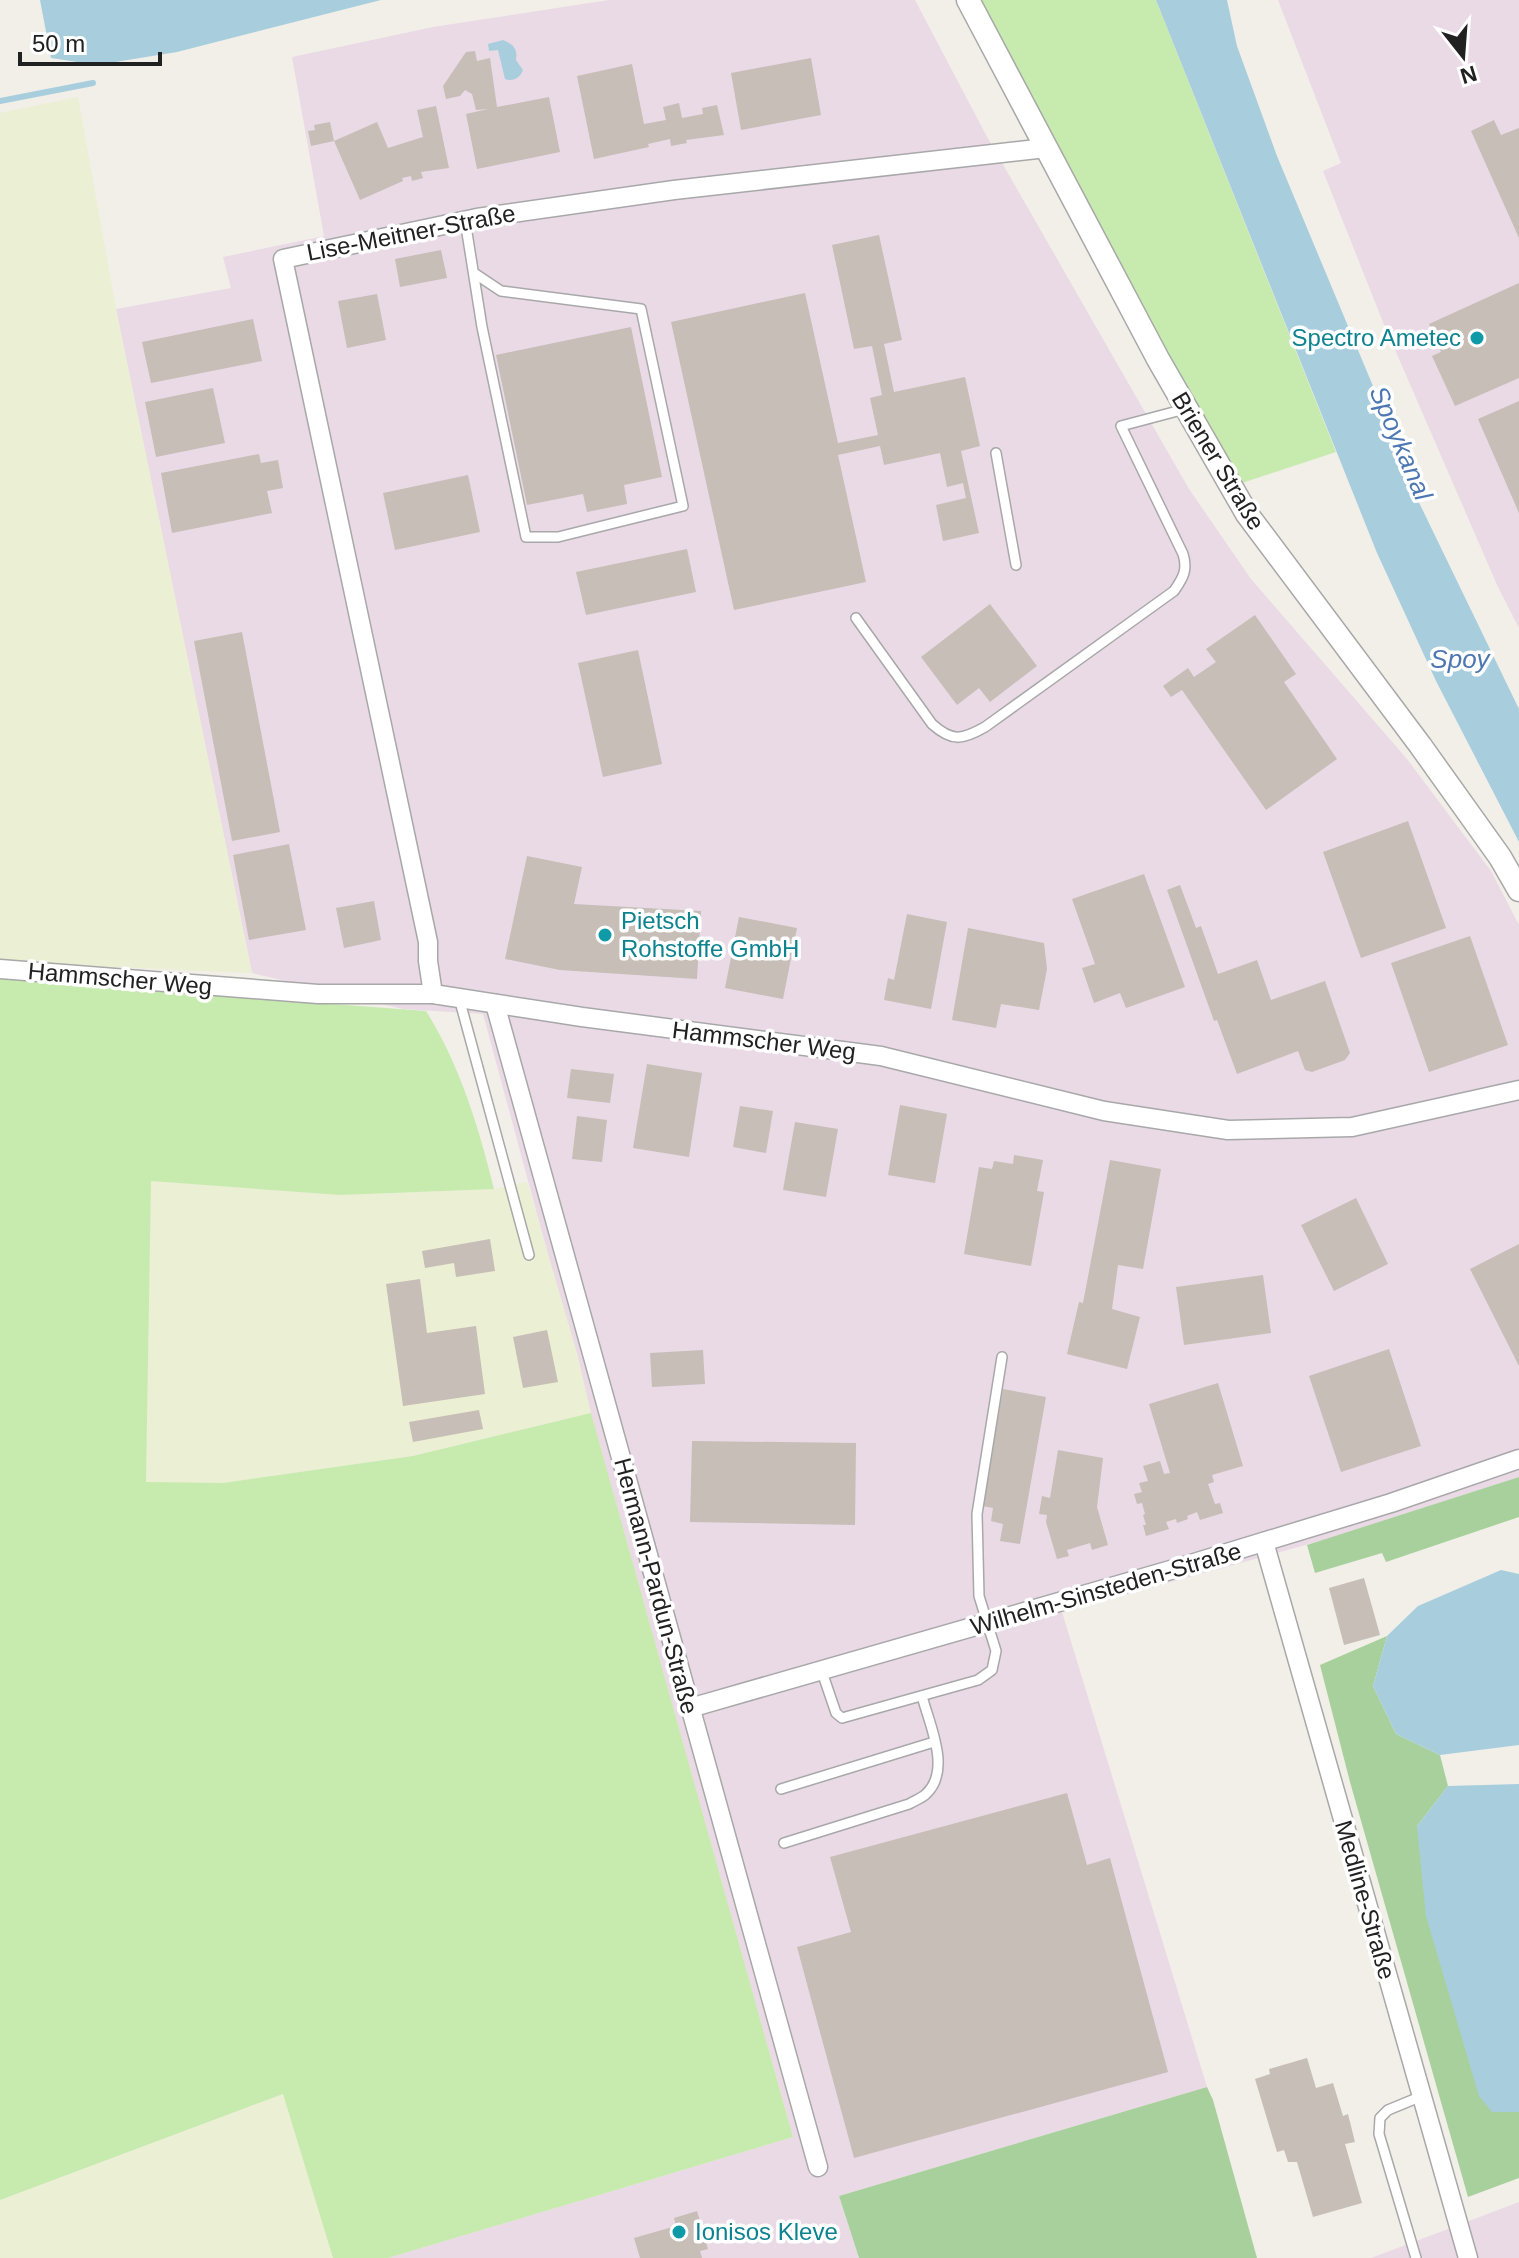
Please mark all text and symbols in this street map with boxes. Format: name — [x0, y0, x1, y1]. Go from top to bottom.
scale bar — [20, 16, 160, 66]
north arrow — [1423, 16, 1503, 96]
text: 50 m — [32, 30, 85, 57]
text: N — [1457, 60, 1480, 89]
street label: Lise-Meitner-Straße — [304, 199, 518, 266]
place label: Spectro Ametec — [1292, 324, 1461, 351]
marker: Spectro Ametec — [1468, 329, 1486, 347]
water label: Spoykanal — [1363, 381, 1439, 506]
street label: Briener Straße — [1167, 387, 1270, 535]
water label: Spoy — [1430, 644, 1492, 674]
place label: Pietsch Rohstoffe GmbH — [621, 907, 799, 962]
marker: Pietsch Rohstoffe GmbH — [596, 926, 614, 944]
street label: Hammscher Weg — [27, 957, 213, 1000]
street label: Hammscher Weg — [671, 1016, 857, 1065]
street label: Hermann-Pardun-Straße — [609, 1455, 704, 1717]
street label: Wilhelm-Sinsteden-Straße — [968, 1537, 1244, 1640]
street label: Medline-Straße — [1330, 1817, 1401, 1982]
place label: Ionisos Kleve — [695, 2218, 838, 2245]
marker: Ionisos Kleve — [670, 2223, 688, 2241]

